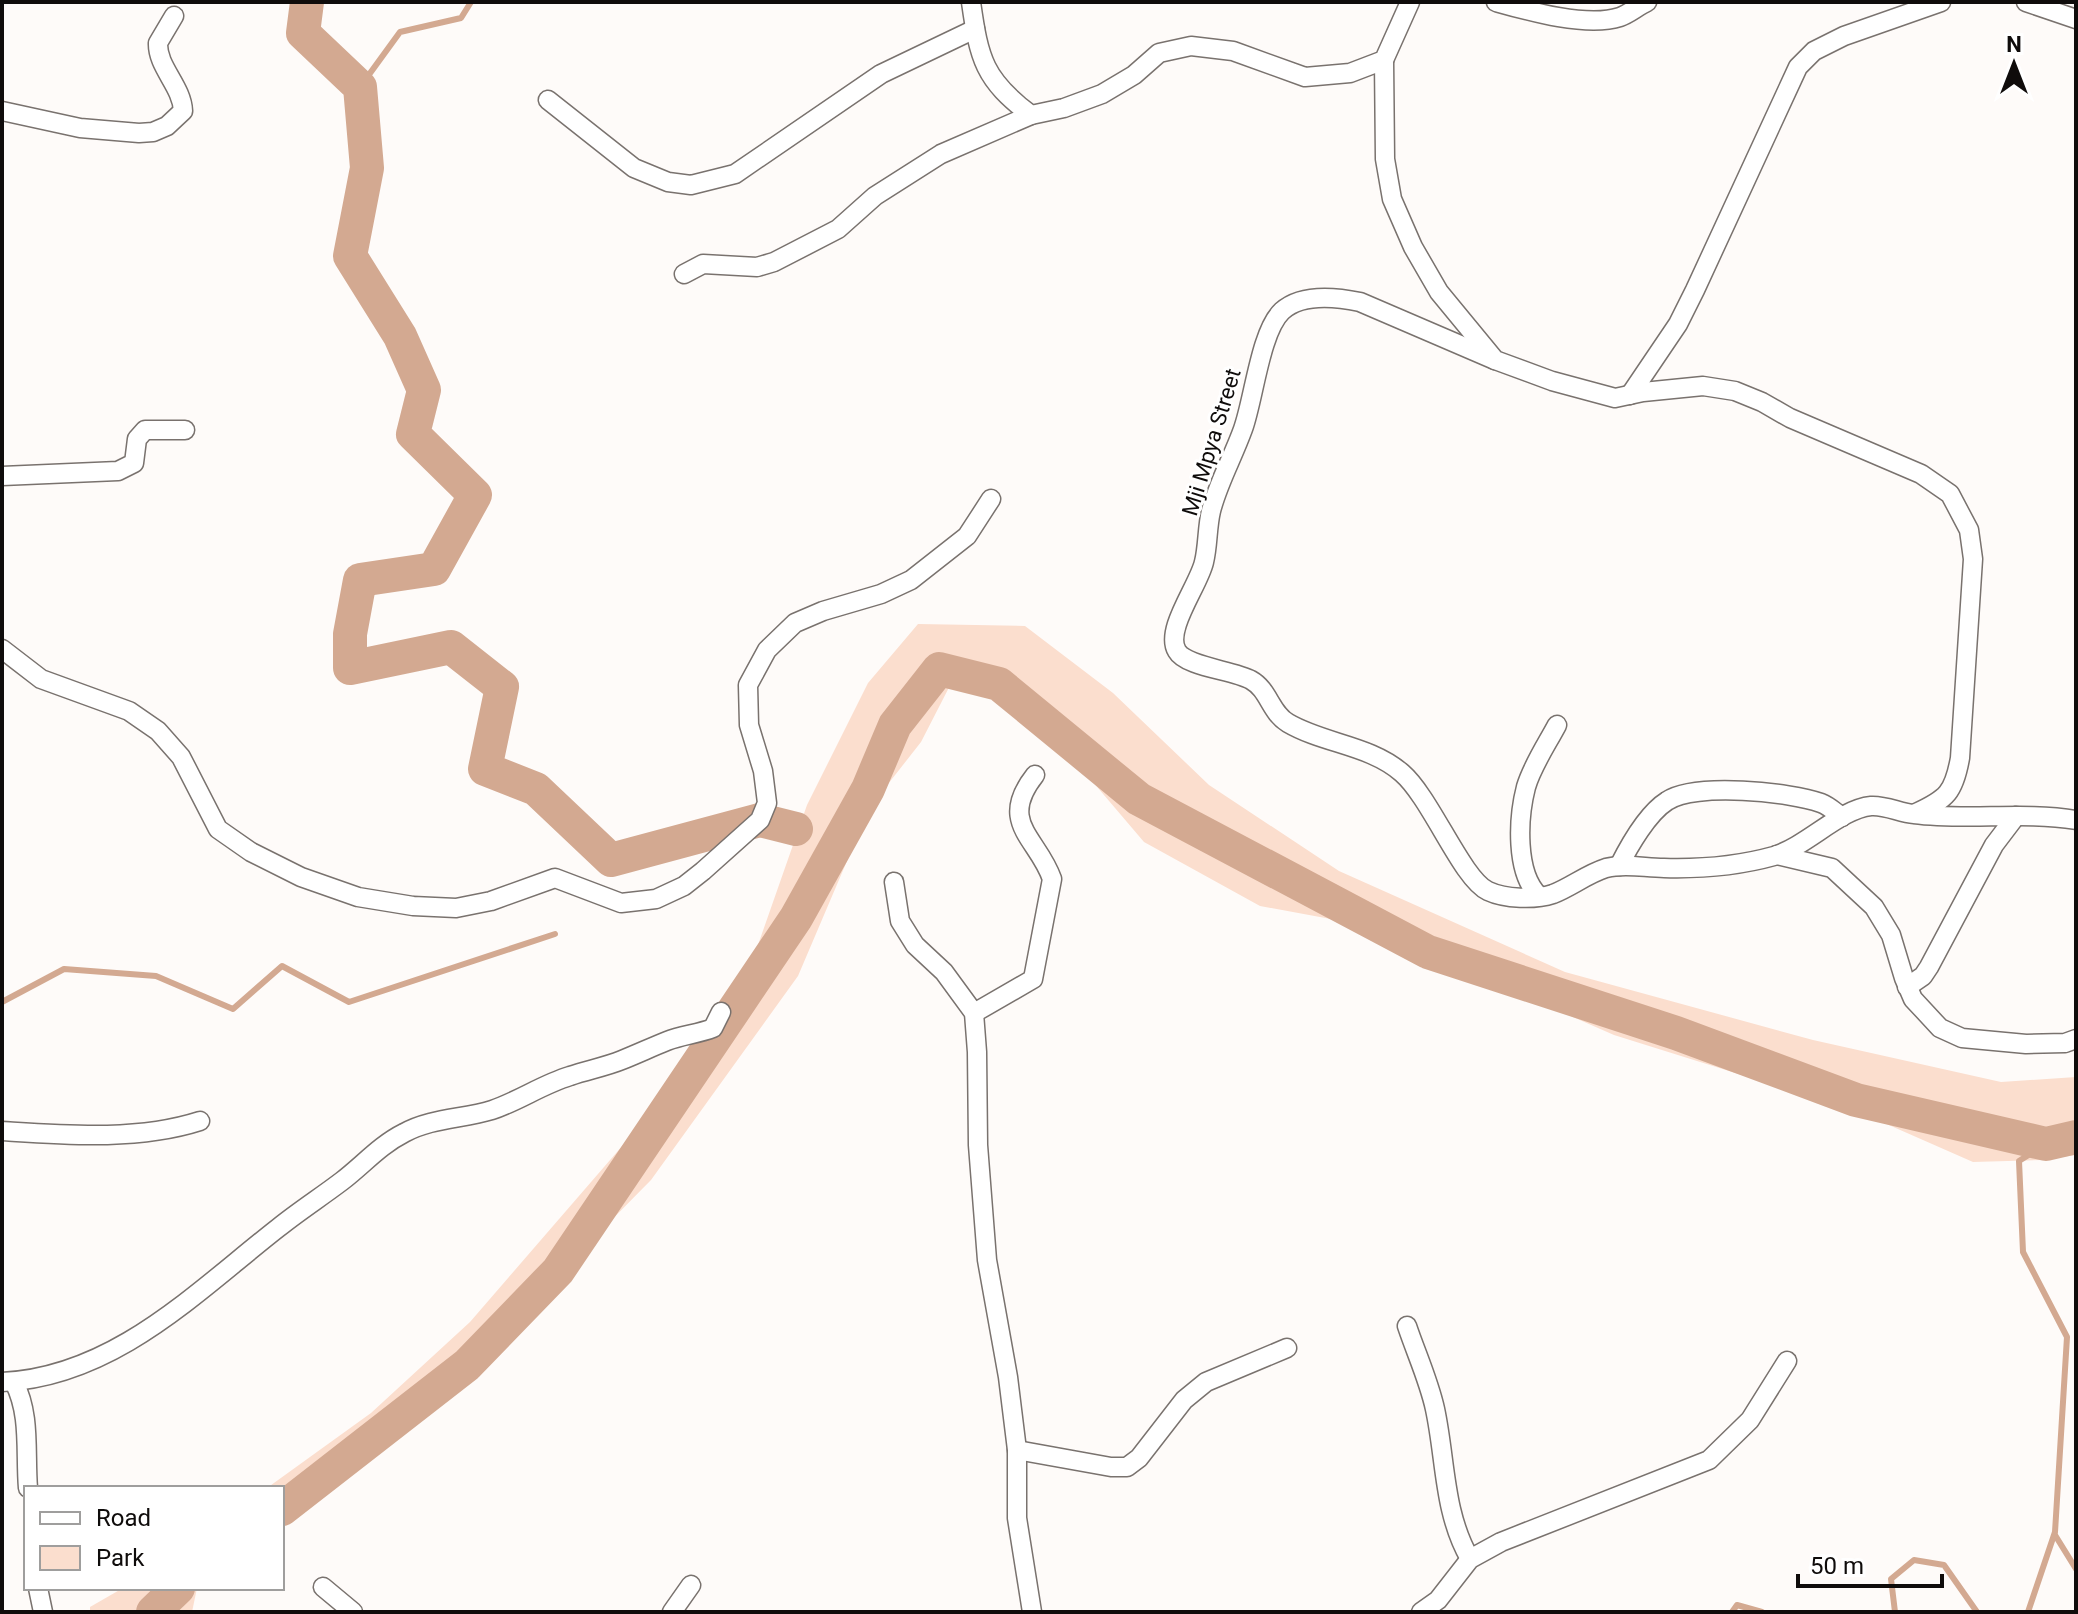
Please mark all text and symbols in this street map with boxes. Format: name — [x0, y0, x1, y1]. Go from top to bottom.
north arrow — [1974, 24, 2054, 104]
text: N — [2006, 32, 2022, 57]
street label: Mji Mpya Street — [1177, 366, 1246, 519]
legend — [24, 1486, 284, 1590]
text: Road — [96, 1504, 151, 1532]
scale bar — [1798, 1538, 1942, 1588]
text: Park — [96, 1544, 145, 1572]
text: 50 m — [1810, 1552, 1864, 1580]

